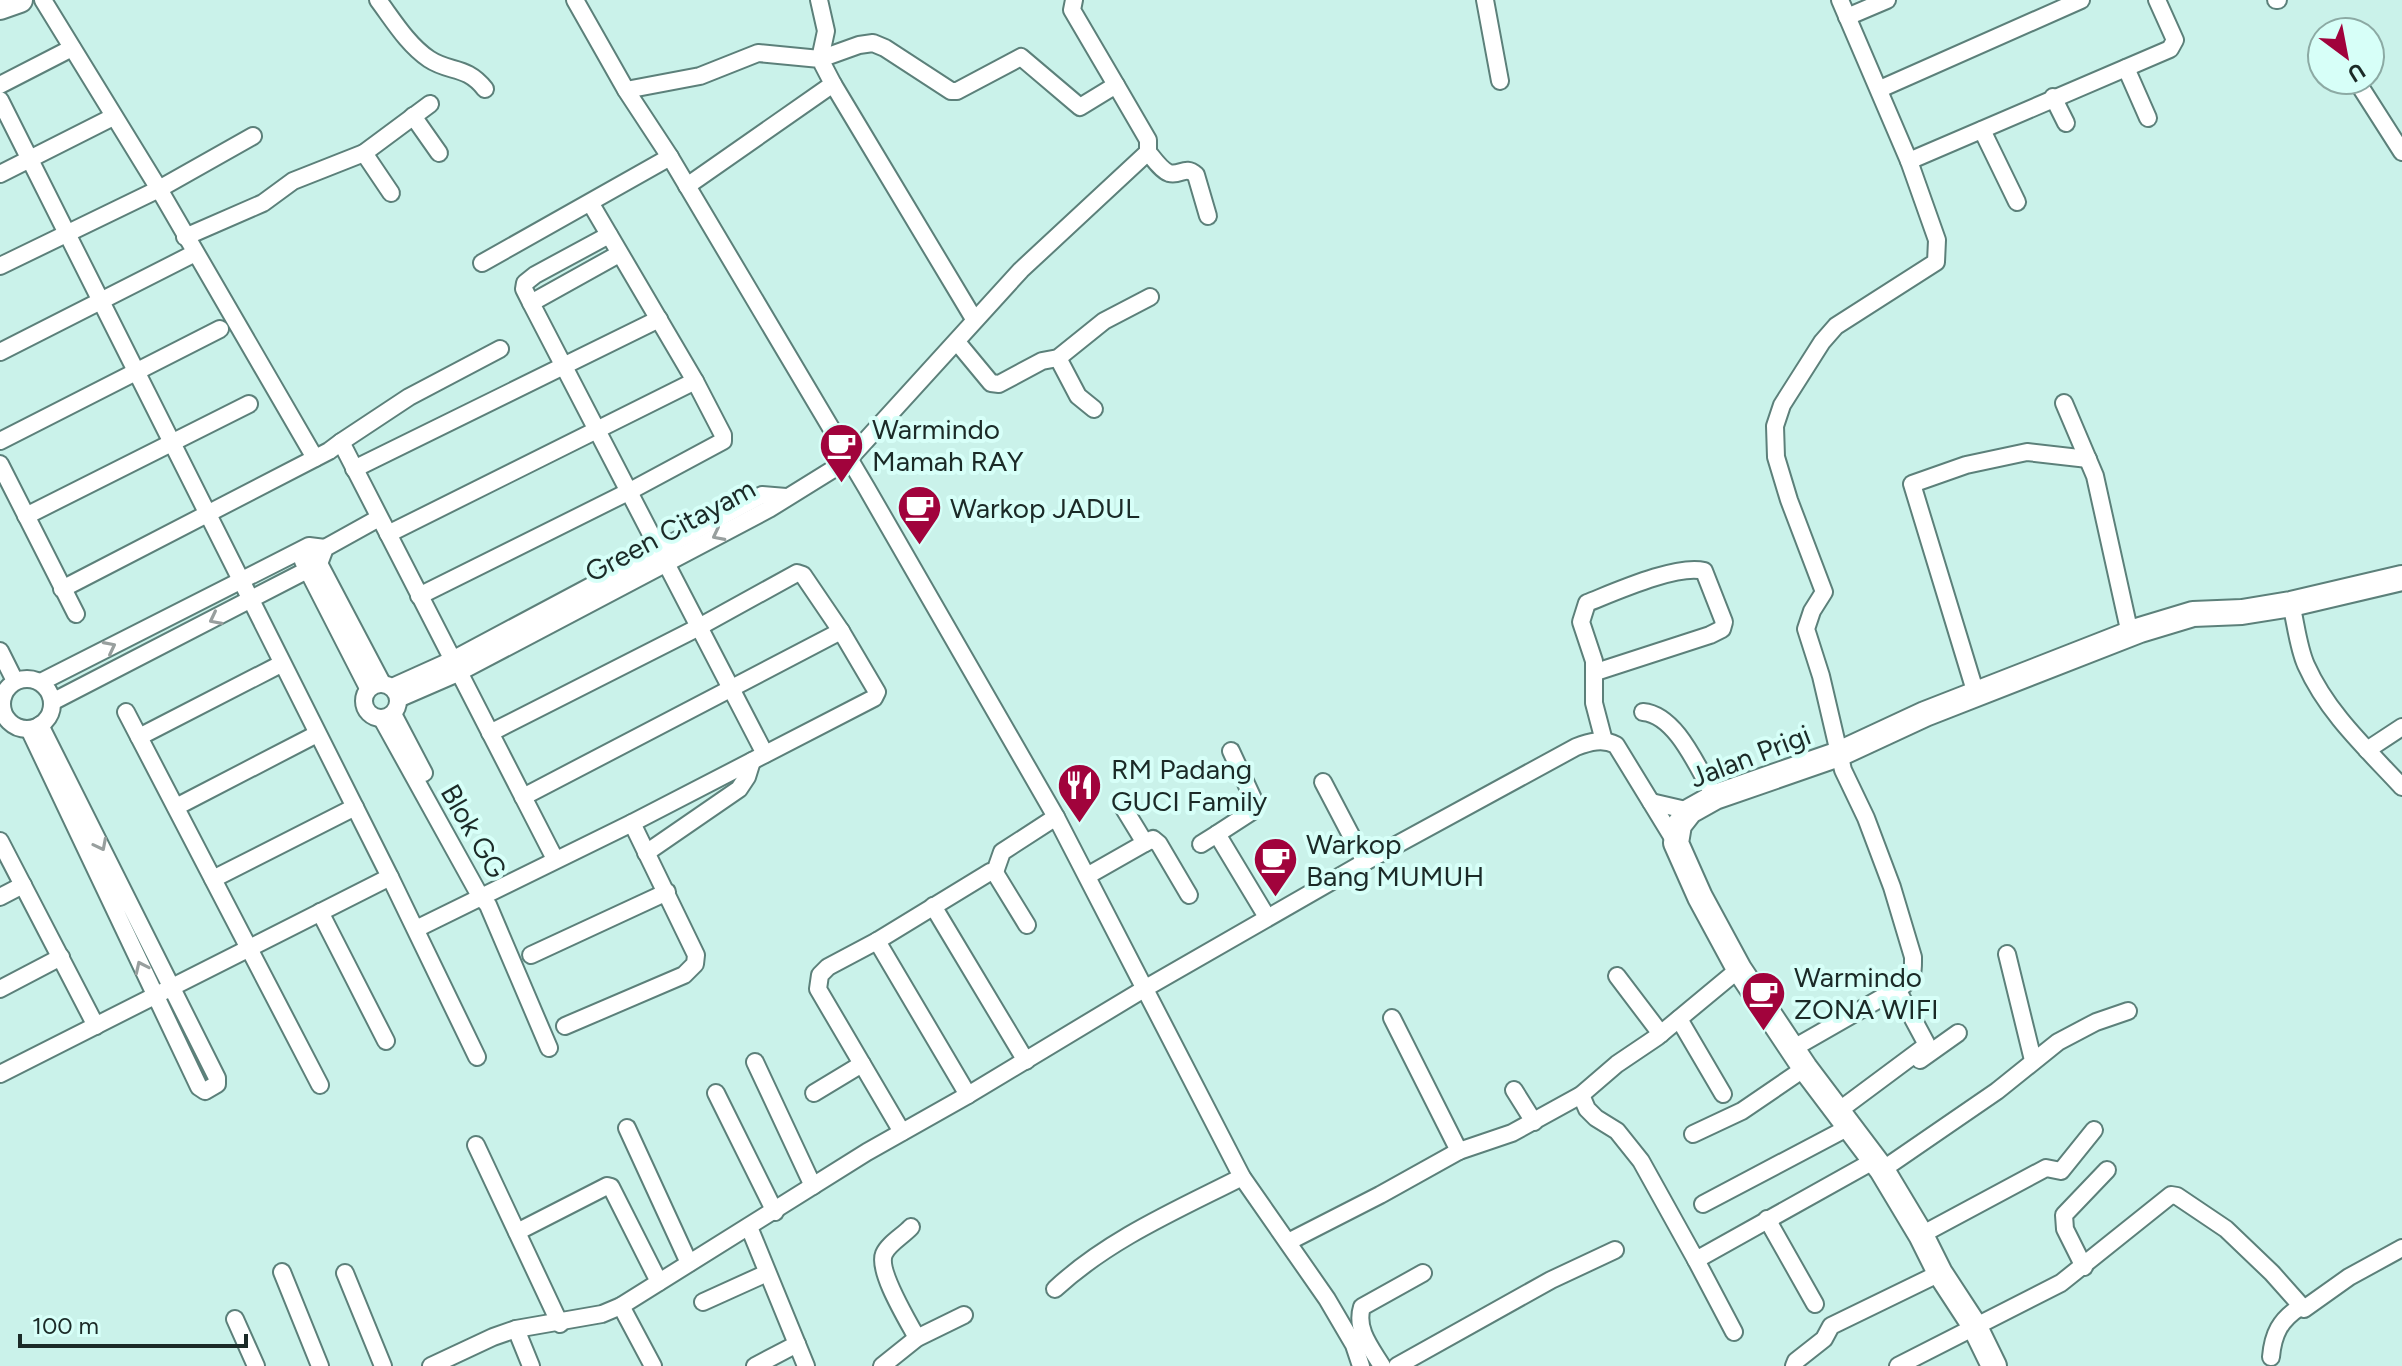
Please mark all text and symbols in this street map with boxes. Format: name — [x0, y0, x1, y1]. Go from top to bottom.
north arrow — [2306, 16, 2386, 96]
text: U — [2343, 57, 2370, 88]
place label: Warmindo Mamah RAY — [872, 412, 1024, 478]
cafe icon: Warmindo Mamah RAY — [817, 421, 865, 484]
street label: Green Citayam — [579, 471, 761, 589]
cafe icon: Warkop JADUL — [895, 484, 943, 547]
place label: Warkop JADUL — [950, 491, 1140, 525]
one-way arrow — [712, 525, 726, 541]
one-way arrow — [209, 609, 224, 624]
one-way arrow — [101, 641, 116, 656]
street label: Jalan Prigi — [1685, 717, 1815, 795]
place label: RM Padang GUCI Family — [1111, 752, 1268, 818]
restaurant icon: RM Padang GUCI Family — [1056, 761, 1104, 824]
street label: Blok GG — [434, 778, 514, 884]
place label: Warkop Bang MUMUH — [1306, 827, 1484, 893]
one-way arrow — [91, 836, 106, 851]
cafe icon: Warkop Bang MUMUH — [1251, 836, 1299, 899]
one-way arrow — [135, 960, 151, 975]
place label: Warmindo ZONA WIFI — [1794, 960, 1938, 1026]
cafe icon: Warmindo ZONA WIFI — [1739, 969, 1787, 1032]
scale bar — [20, 1298, 246, 1348]
text: 100 m — [32, 1311, 99, 1340]

